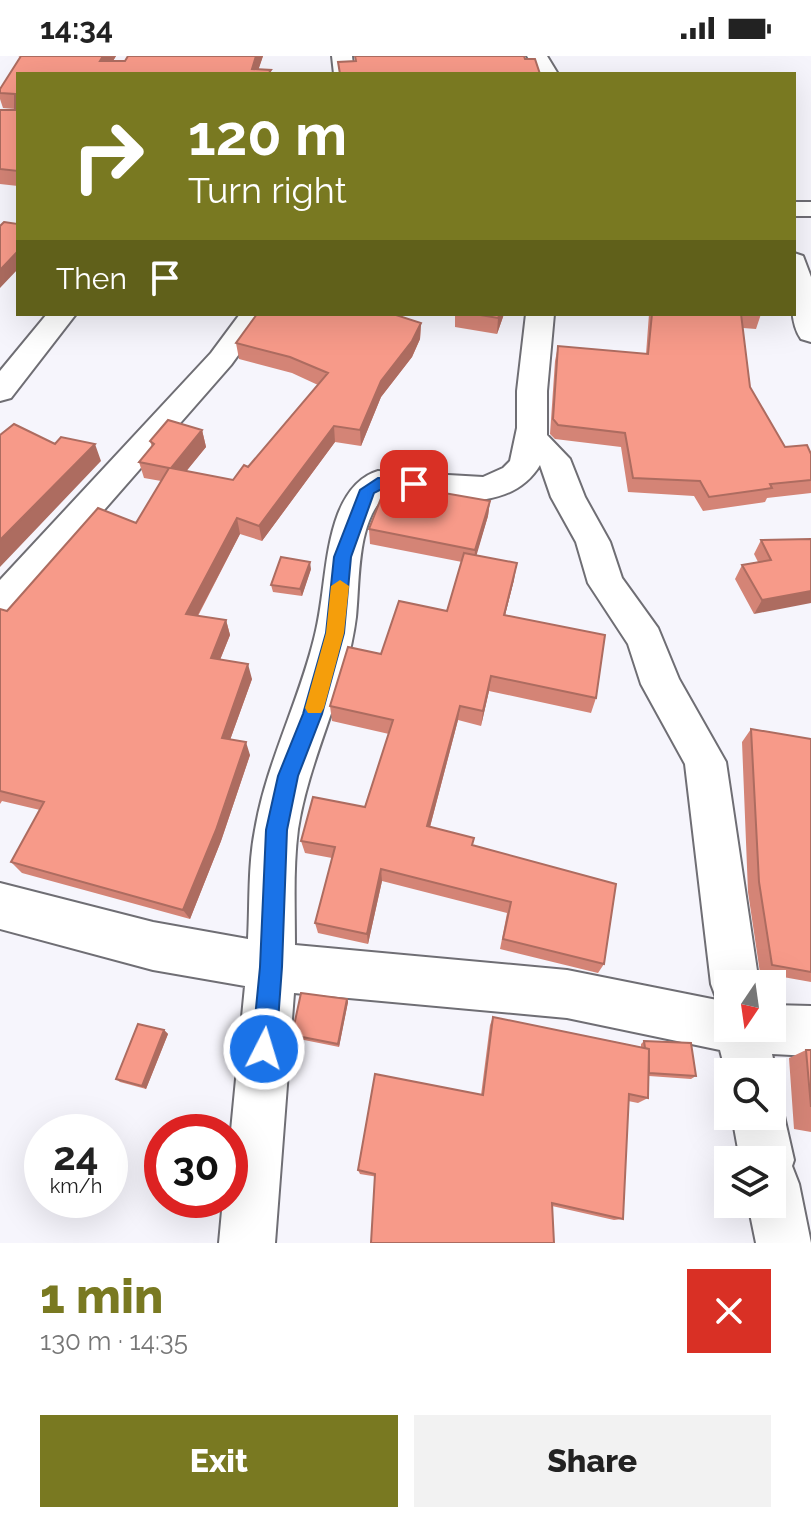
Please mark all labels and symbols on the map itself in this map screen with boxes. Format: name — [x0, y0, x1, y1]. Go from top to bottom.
pin — [380, 450, 448, 518]
north arrow — [714, 970, 786, 1042]
position arrow — [222, 1007, 306, 1091]
speed limit sign: 30 — [144, 1114, 248, 1218]

